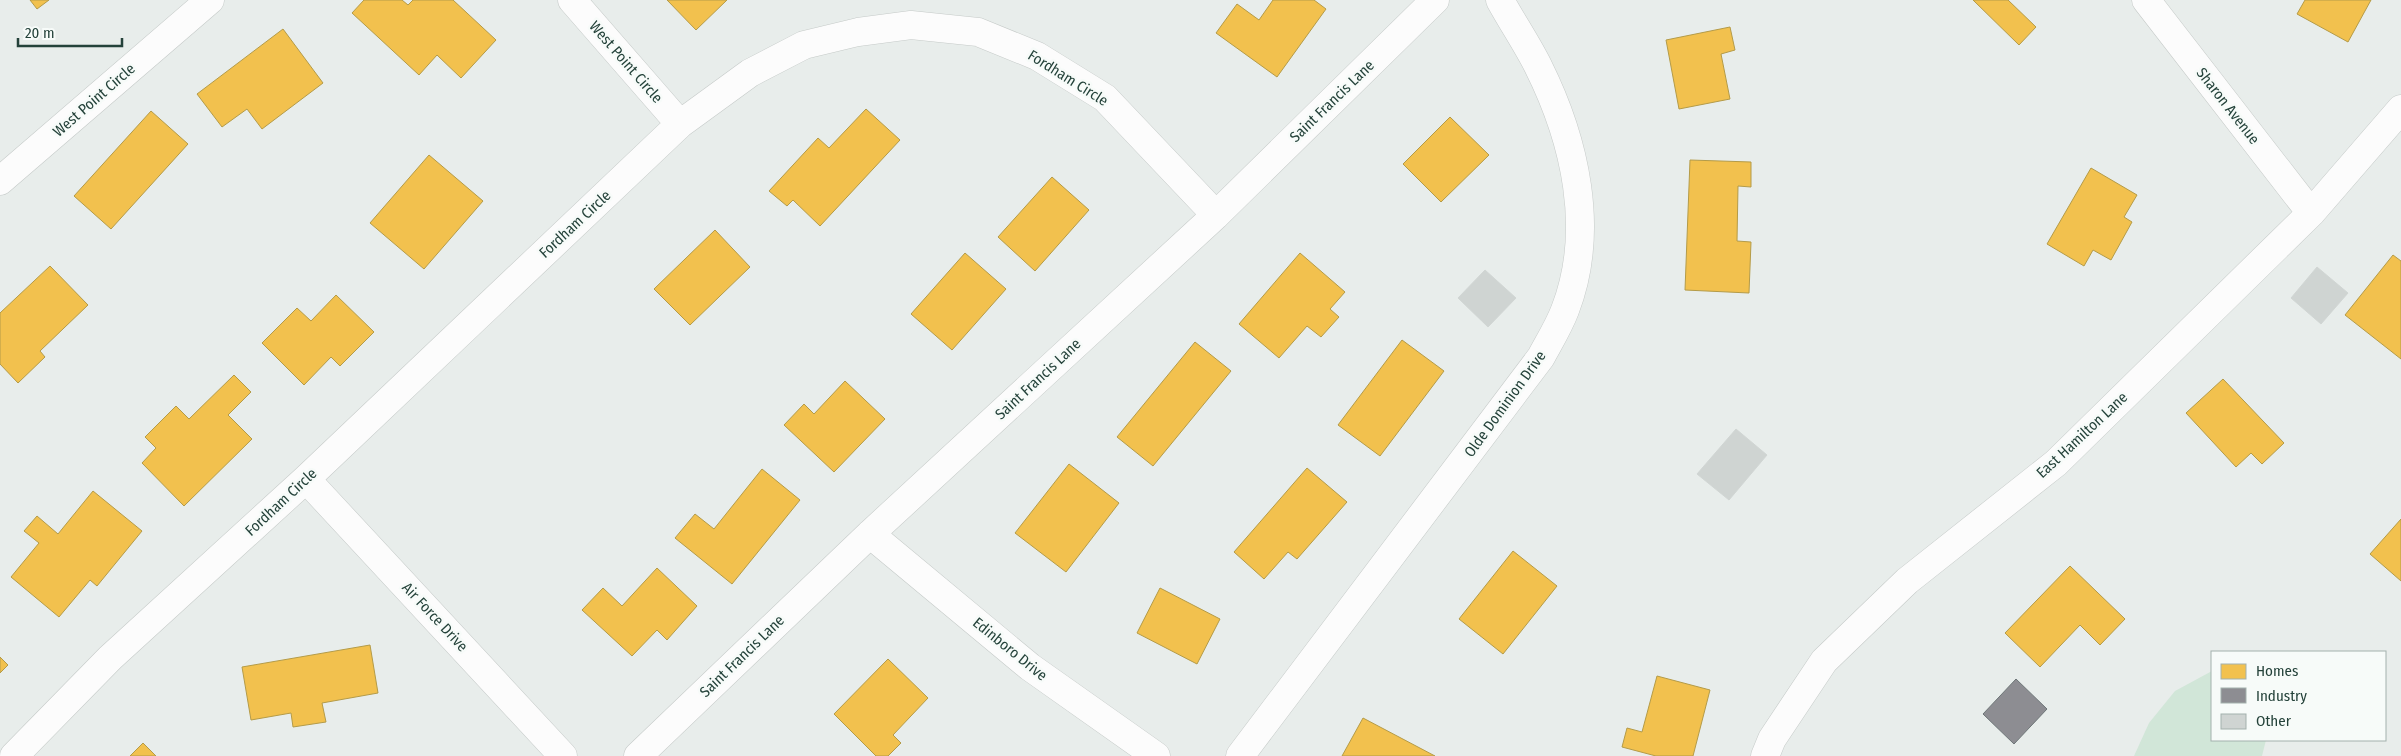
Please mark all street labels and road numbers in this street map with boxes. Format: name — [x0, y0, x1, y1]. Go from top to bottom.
street label: West Point Circle — [586, 17, 666, 107]
street label: Fordham Circle — [1025, 46, 1111, 110]
street label: Saint Francis Lane — [1286, 56, 1378, 146]
street label: West Point Circle — [49, 60, 139, 140]
street label: Sharon Avenue — [2193, 64, 2263, 148]
street label: Fordham Circle — [536, 186, 614, 262]
street label: Saint Francis Lane — [992, 335, 1084, 423]
street label: Olde Dominion Drive — [1460, 347, 1550, 461]
street label: East Hamilton Lane — [2033, 388, 2131, 482]
street label: Fordham Circle — [242, 464, 320, 540]
street label: Air Force Drive — [398, 579, 472, 655]
street label: Saint Francis Lane — [696, 611, 788, 701]
street label: Edinboro Drive — [969, 614, 1051, 684]

